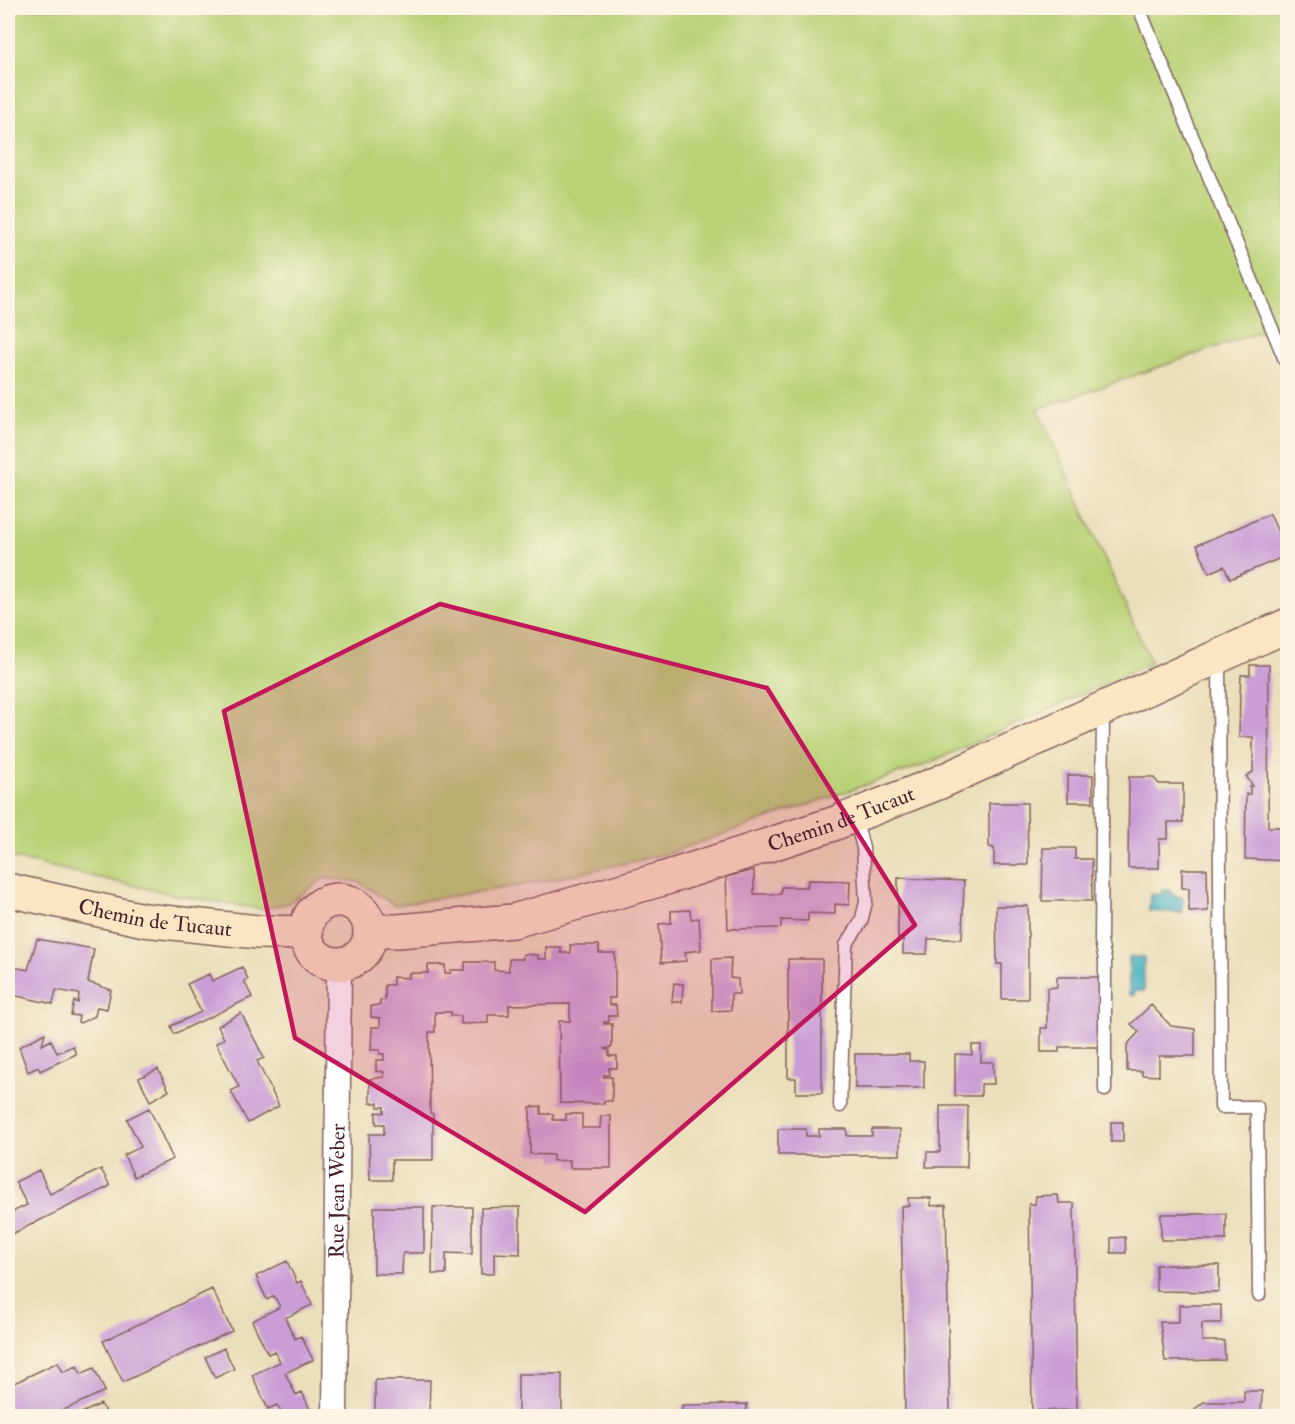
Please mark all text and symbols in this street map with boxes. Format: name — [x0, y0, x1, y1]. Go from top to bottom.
street label: Chemin de Tucaut — [764, 780, 919, 858]
street label: Chemin de Tucaut — [76, 893, 233, 943]
street label: Rue Jean Weber — [323, 1123, 352, 1259]

